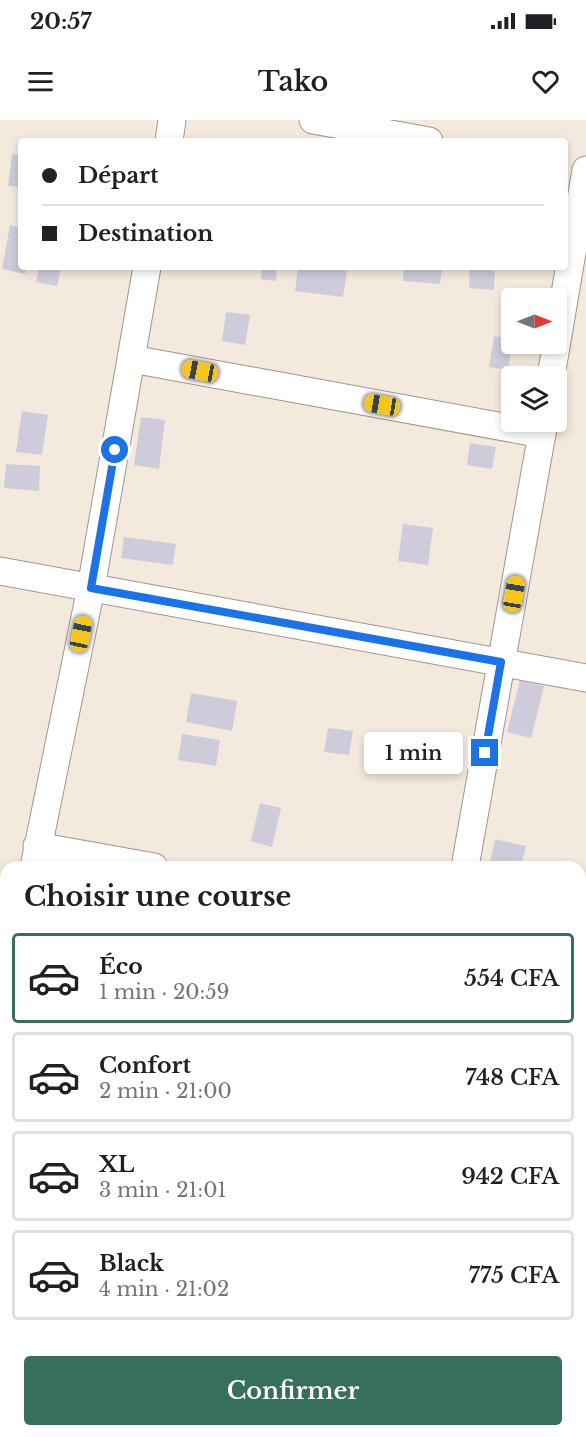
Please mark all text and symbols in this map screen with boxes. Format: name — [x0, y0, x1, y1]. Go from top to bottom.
text: 20:57 — [30, 8, 92, 35]
icon: menu — [24, 65, 57, 98]
text: Tako — [258, 65, 328, 98]
icon: heart — [529, 65, 562, 98]
text: Départ — [78, 162, 158, 189]
text: Destination — [78, 220, 213, 247]
north arrow — [501, 288, 567, 354]
map controls — [501, 288, 567, 432]
car — [181, 359, 219, 383]
button: layers — [501, 366, 567, 432]
car — [363, 393, 401, 417]
route start — [101, 436, 128, 463]
car — [502, 575, 526, 613]
car — [68, 615, 94, 653]
callout: 1 min — [365, 732, 464, 774]
route end — [471, 739, 498, 766]
text: 1 min — [385, 741, 442, 765]
text: Choisir une course — [24, 880, 291, 913]
icon: car — [27, 951, 81, 1005]
text: Éco — [99, 953, 143, 980]
text: 554 CFA — [464, 965, 559, 992]
text: 1 min · 20:59 — [99, 980, 229, 1004]
icon: car — [27, 1050, 81, 1104]
text: Confort — [99, 1052, 191, 1079]
text: 748 CFA — [465, 1064, 559, 1091]
text: 2 min · 21:00 — [99, 1079, 232, 1103]
icon: car — [27, 1149, 81, 1203]
text: XL — [99, 1151, 134, 1178]
text: 942 CFA — [461, 1163, 559, 1190]
text: 3 min · 21:01 — [99, 1178, 226, 1202]
icon: car — [27, 1248, 81, 1302]
text: Black — [99, 1250, 164, 1277]
text: 775 CFA — [469, 1262, 559, 1289]
text: 4 min · 21:02 — [99, 1277, 229, 1301]
button: Confirmer — [24, 1356, 562, 1425]

